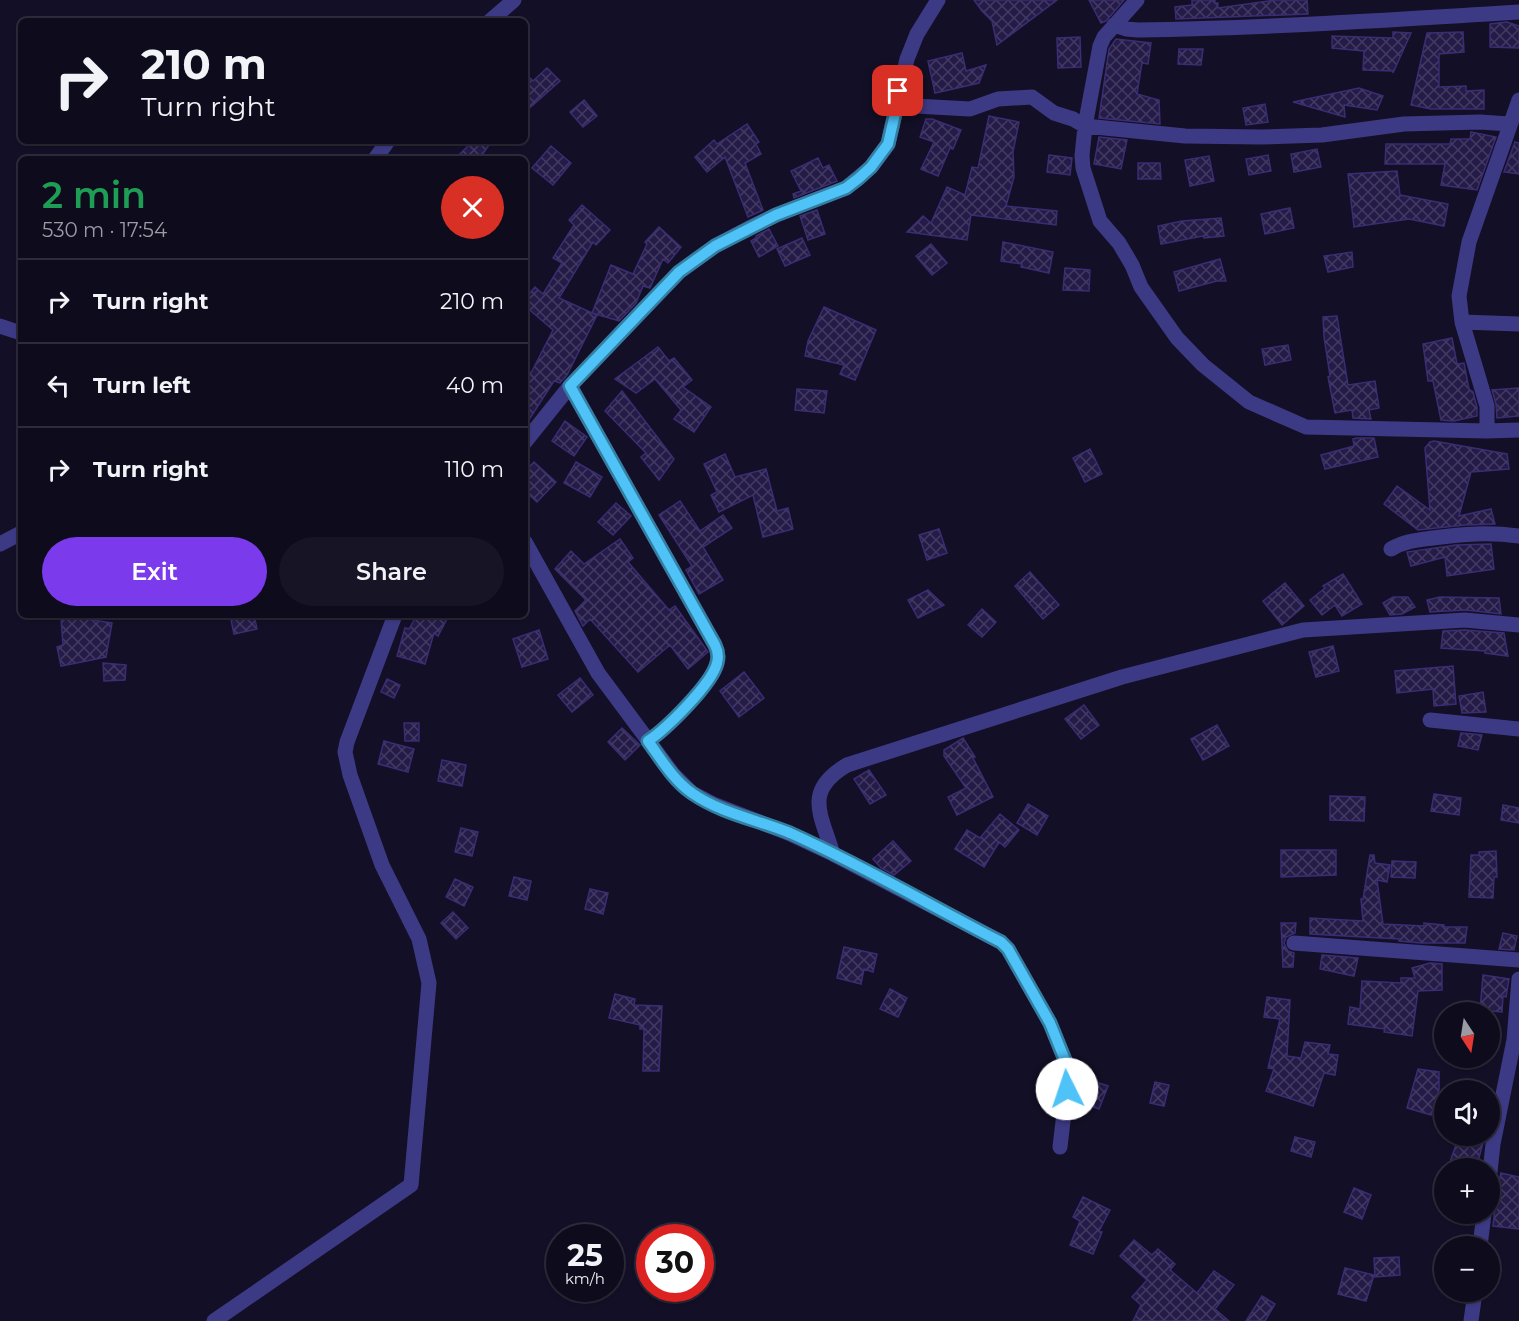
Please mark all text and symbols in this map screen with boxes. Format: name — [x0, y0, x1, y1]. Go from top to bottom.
text: 210 m — [141, 38, 267, 90]
icon: right — [42, 42, 120, 120]
pin — [872, 65, 923, 116]
icon: arrive — [881, 74, 914, 107]
text: Turn right — [141, 90, 276, 123]
text: 2 min — [42, 173, 146, 217]
button: close — [441, 176, 504, 239]
text: 530 m · 17:54 — [42, 218, 167, 242]
icon: right — [42, 285, 75, 318]
text: Turn right — [93, 288, 208, 315]
text: 210 m — [440, 288, 504, 315]
icon: left — [42, 369, 75, 402]
text: Turn left — [93, 372, 191, 399]
text: 40 m — [446, 372, 504, 399]
icon: right — [42, 453, 75, 486]
text: Turn right — [93, 456, 208, 483]
text: 110 m — [444, 456, 504, 483]
button: Exit — [42, 537, 267, 606]
button: Share — [279, 537, 504, 606]
north arrow — [1434, 1002, 1500, 1068]
map controls — [1434, 1002, 1500, 1302]
position arrow — [1035, 1057, 1099, 1121]
button: sound — [1434, 1080, 1500, 1146]
button: + — [1434, 1158, 1500, 1224]
speed limit sign: 30 — [636, 1224, 714, 1302]
button: − — [1434, 1236, 1500, 1302]
text: 25 — [567, 1237, 603, 1274]
text: km/h — [565, 1269, 605, 1288]

